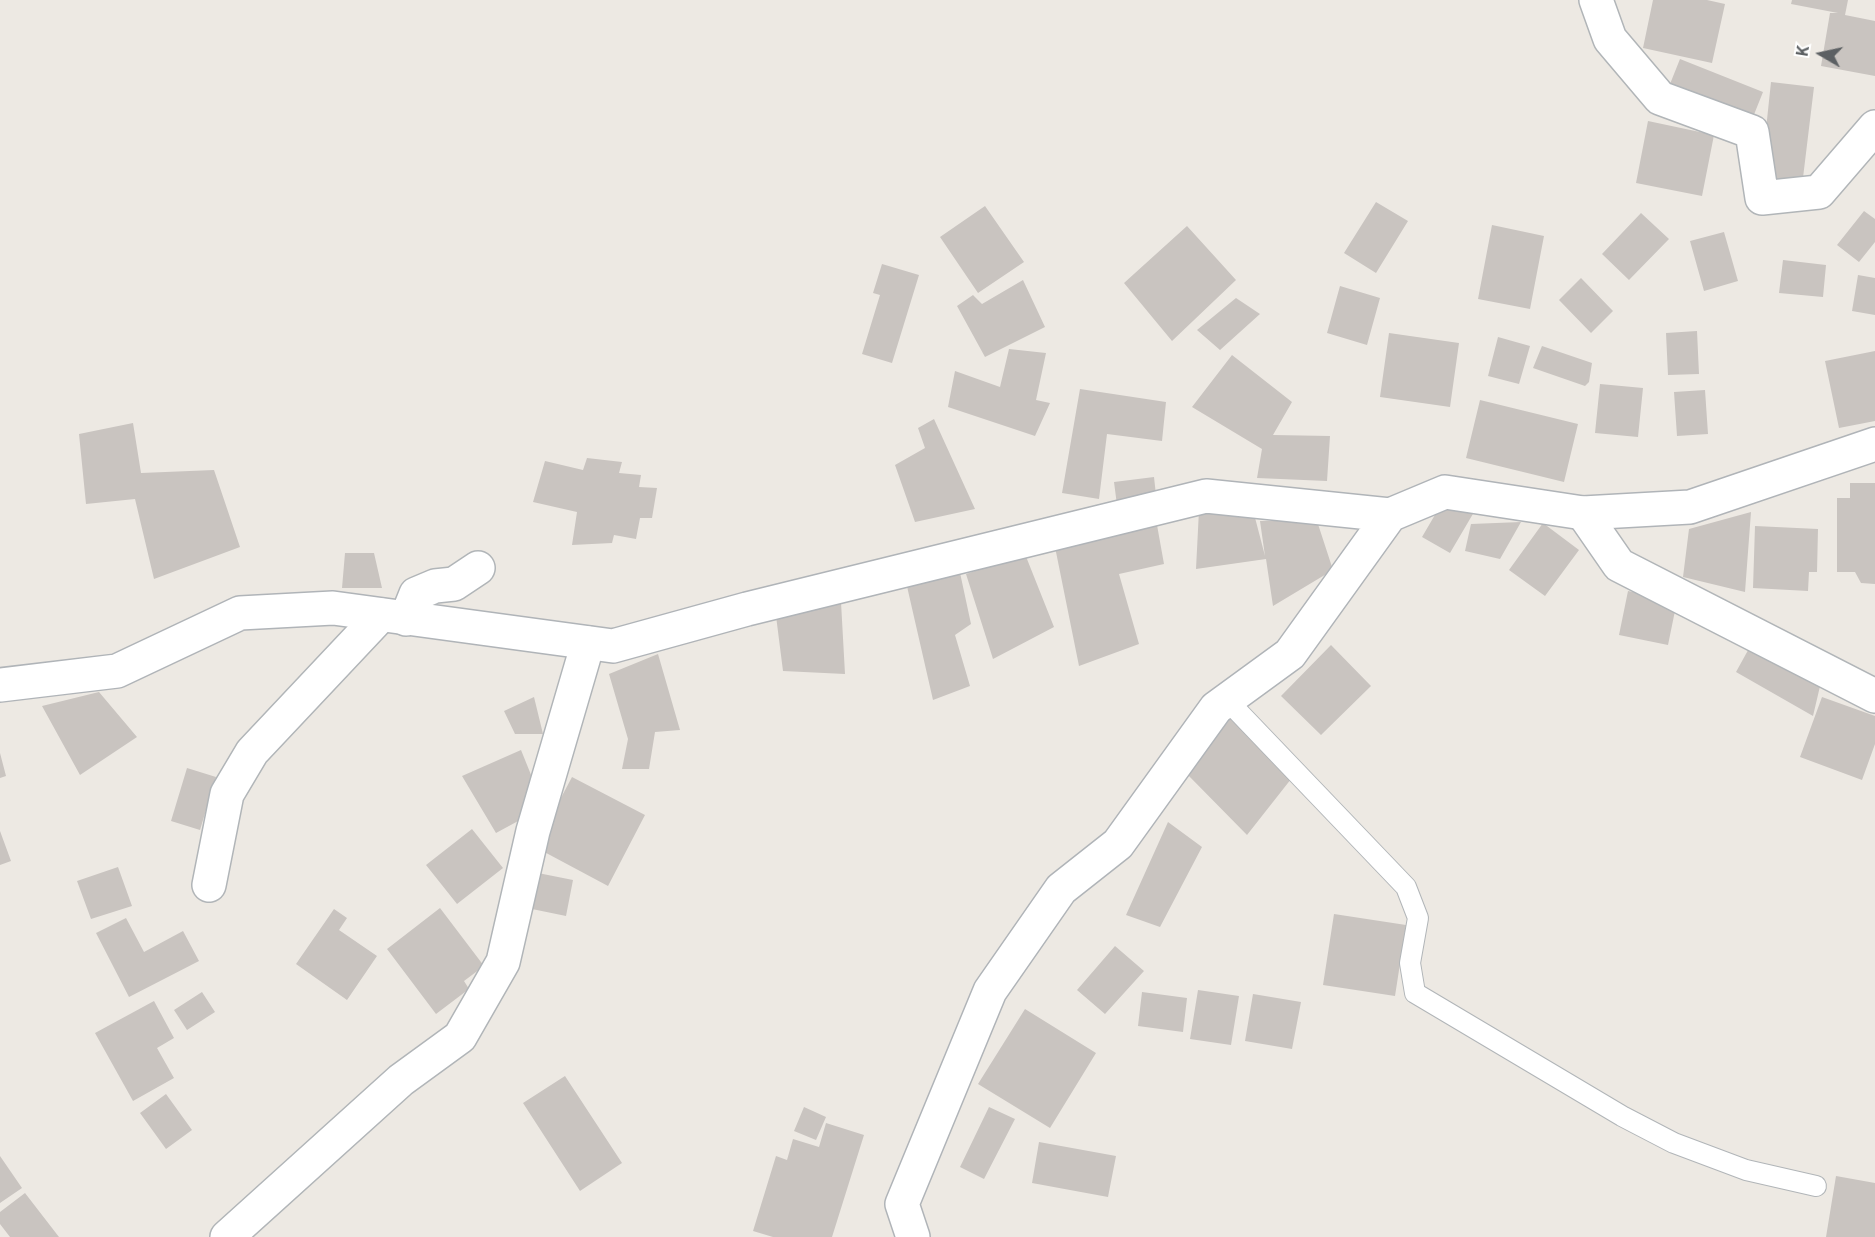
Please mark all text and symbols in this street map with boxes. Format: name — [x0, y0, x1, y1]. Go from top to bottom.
north arrow — [1791, 24, 1851, 84]
text: K — [1793, 45, 1813, 58]

